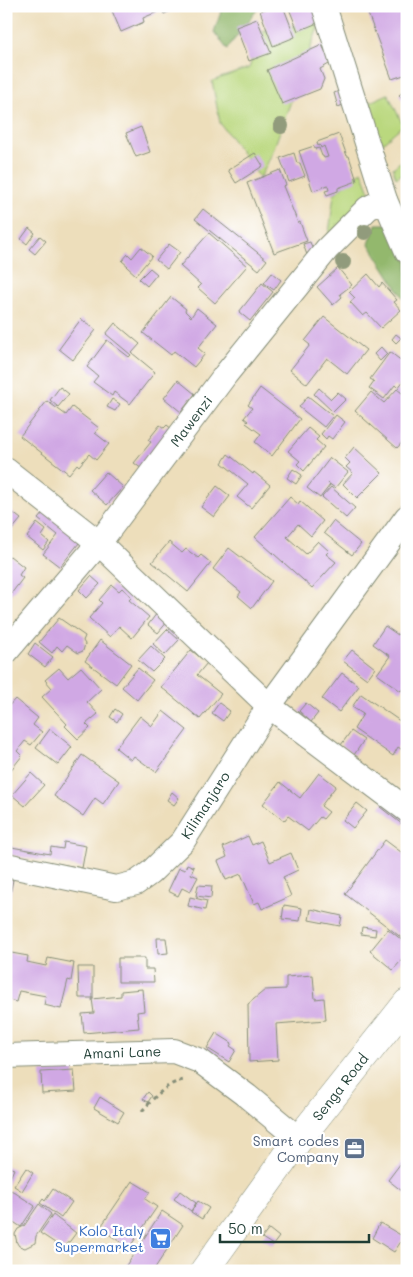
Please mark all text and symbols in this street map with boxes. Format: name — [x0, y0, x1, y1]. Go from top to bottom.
street label: Mawenzi — [166, 392, 216, 450]
street label: Kilimanjaro — [176, 768, 234, 842]
street label: Amani Lane — [82, 1041, 162, 1063]
street label: Senga Road — [308, 1049, 372, 1125]
place label: Smart codes Company — [253, 1131, 339, 1166]
office icon: Smart codes Company — [343, 1136, 367, 1160]
scale bar — [220, 1212, 369, 1244]
text: 50 m — [228, 1218, 263, 1238]
place label: Kolo Italy Supermarket — [55, 1221, 144, 1256]
supermarket icon: Kolo Italy Supermarket — [148, 1226, 172, 1250]

